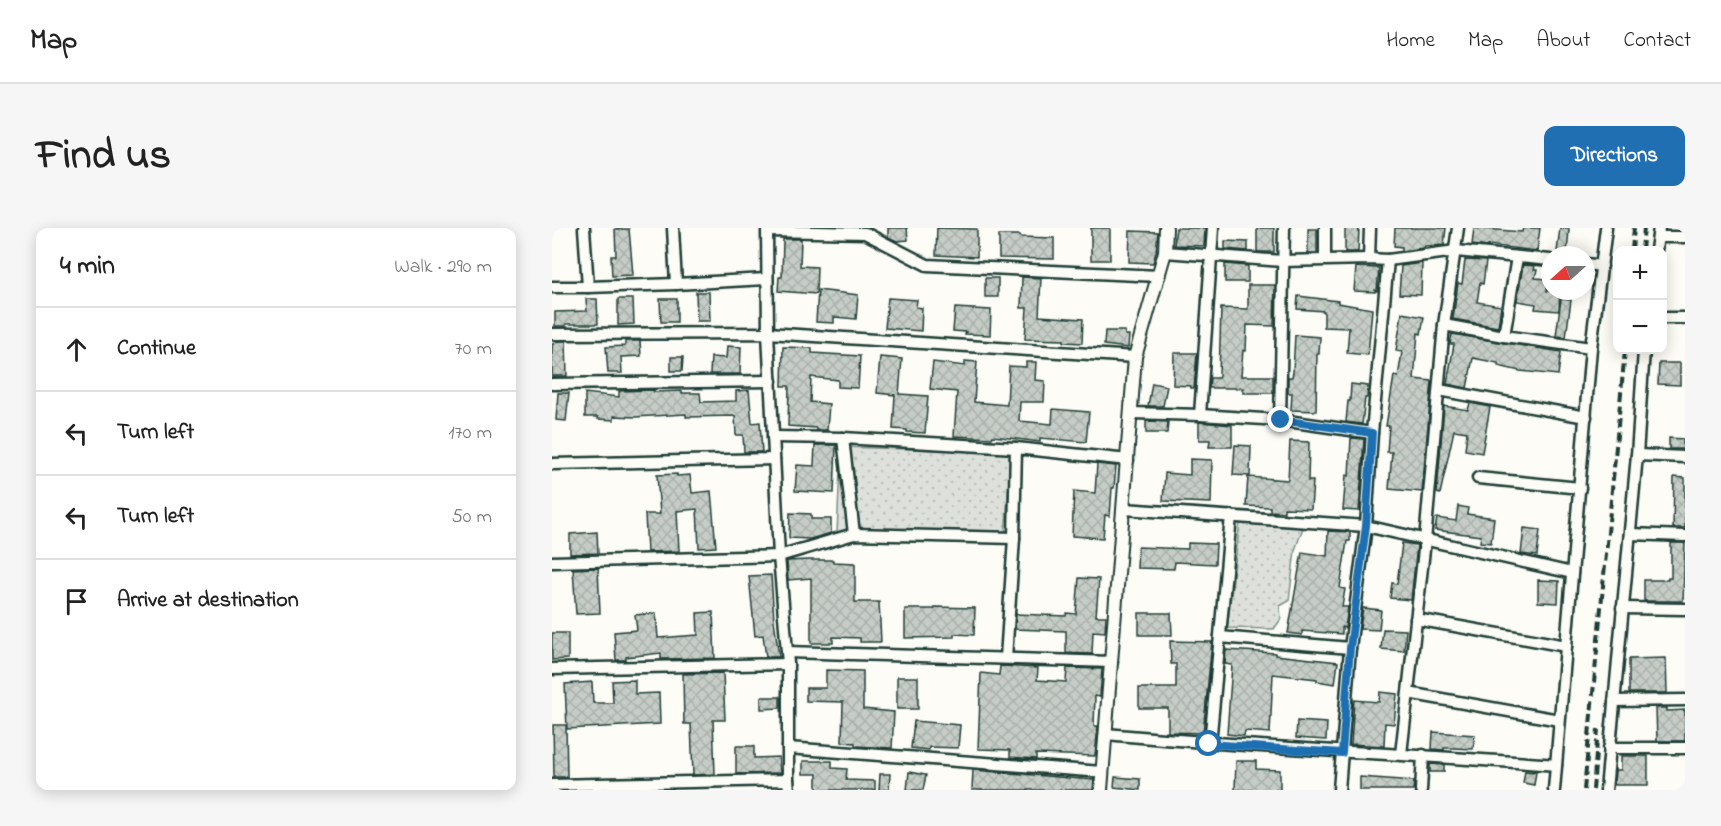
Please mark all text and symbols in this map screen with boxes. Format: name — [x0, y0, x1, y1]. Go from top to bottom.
text: Map — [30, 21, 77, 62]
text: Home — [1386, 26, 1435, 56]
text: Map — [1468, 26, 1503, 56]
text: About — [1536, 26, 1590, 56]
text: Contact — [1623, 26, 1691, 56]
text: Find us — [36, 126, 171, 187]
button: Directions — [1544, 126, 1685, 186]
north arrow — [1541, 246, 1595, 300]
map controls — [1613, 246, 1667, 354]
button: + — [1613, 246, 1667, 300]
text: 4 min — [60, 248, 115, 286]
text: Walk · 290 m — [394, 253, 492, 282]
button: − — [1613, 300, 1667, 354]
icon: ahead — [60, 333, 93, 366]
text: Continue — [117, 333, 196, 365]
text: 70 m — [455, 335, 492, 364]
route end — [1267, 406, 1293, 432]
icon: left — [60, 417, 93, 450]
text: Turn left — [117, 417, 194, 449]
text: 170 m — [448, 419, 492, 448]
icon: left — [60, 501, 93, 534]
text: Turn left — [117, 501, 194, 533]
text: 50 m — [451, 503, 492, 532]
icon: arrive — [60, 585, 93, 618]
text: Arrive at destination — [117, 585, 299, 617]
route start — [1195, 730, 1221, 756]

